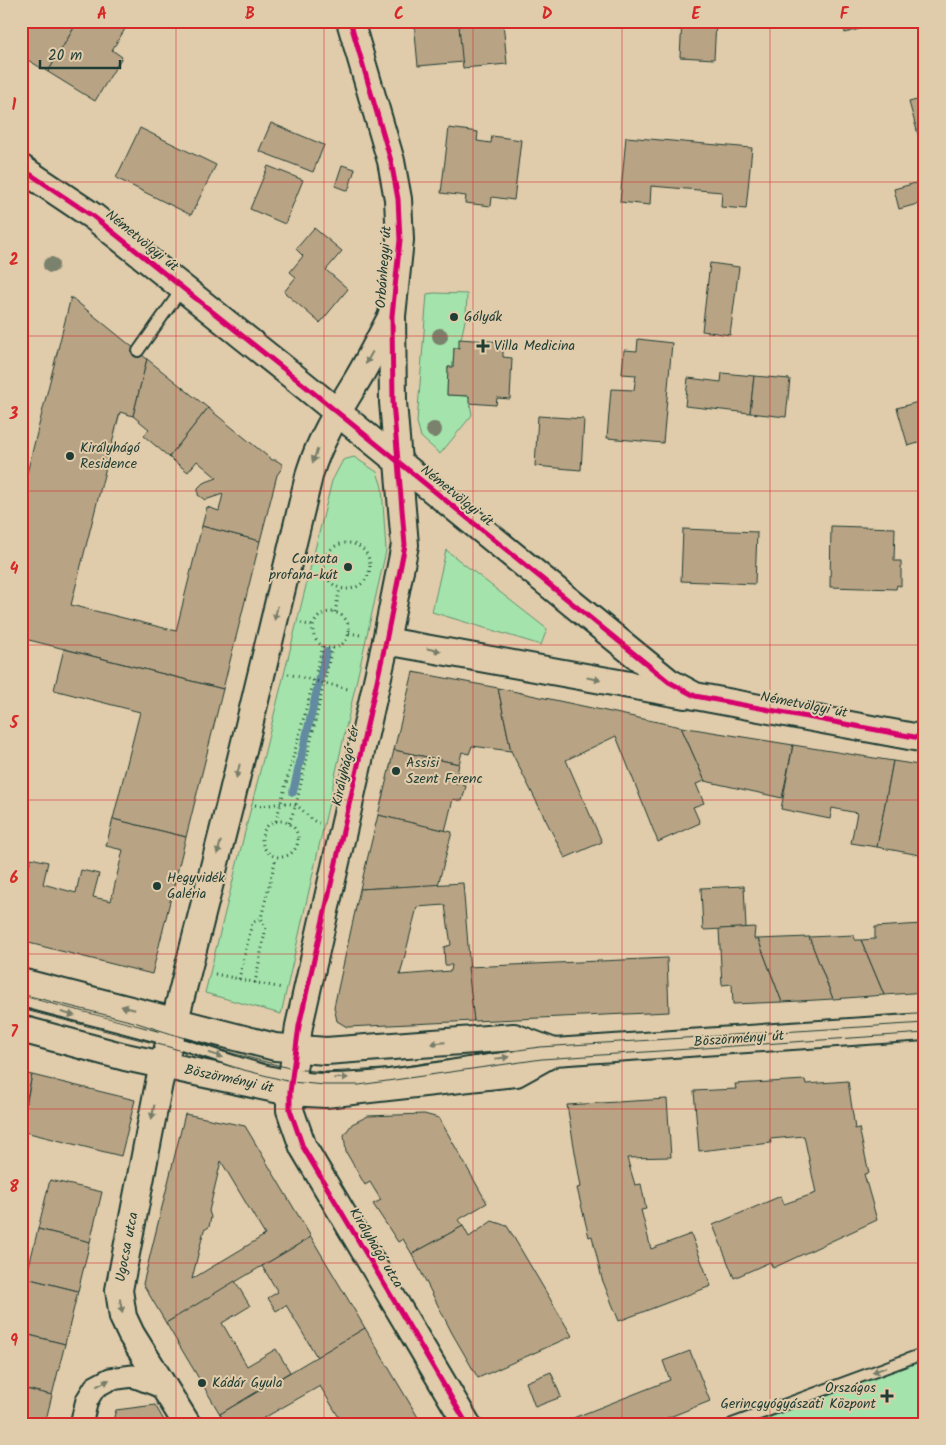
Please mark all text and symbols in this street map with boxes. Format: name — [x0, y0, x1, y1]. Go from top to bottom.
text: A — [97, 2, 107, 27]
text: B — [245, 2, 255, 27]
text: C — [394, 2, 404, 27]
text: D — [542, 2, 553, 27]
text: E — [692, 2, 702, 27]
text: F — [840, 2, 850, 27]
scale bar — [40, 38, 120, 70]
text: 20 m — [48, 44, 82, 68]
text: 1 — [12, 93, 17, 118]
street label: Németvölgyi út — [101, 205, 184, 278]
street label: Orbánhegyi út — [370, 224, 398, 309]
text: 2 — [9, 248, 19, 273]
place label: Gólyák — [464, 306, 502, 328]
marker: Gólyák — [448, 311, 460, 323]
place label: Villa Medicina — [494, 335, 575, 357]
marker: Villa Medicina — [476, 339, 490, 353]
one-way arrow — [364, 352, 373, 365]
text: 3 — [9, 402, 19, 427]
place label: Királyhágó Residence — [80, 437, 141, 475]
one-way arrow — [311, 449, 319, 464]
marker: Királyhágó Residence — [64, 450, 76, 462]
street label: Németvölgyi út — [416, 460, 499, 533]
place label: Cantata profana-kút — [268, 548, 339, 586]
text: 4 — [10, 557, 19, 582]
marker: Cantata profana-kút — [342, 561, 354, 573]
one-way arrow — [272, 606, 280, 621]
one-way arrow — [427, 646, 443, 654]
one-way arrow — [586, 676, 602, 684]
street label: Németvölgyi út — [758, 686, 850, 724]
text: 5 — [9, 711, 20, 736]
street label: Királyhágó tér — [326, 722, 366, 808]
place label: Assisi Szent Ferenc — [406, 752, 483, 790]
one-way arrow — [234, 764, 242, 779]
marker: Assisi Szent Ferenc — [390, 765, 402, 777]
one-way arrow — [215, 840, 223, 855]
text: 6 — [10, 866, 19, 891]
place label: Hegyvidék Galéria — [167, 867, 225, 905]
marker: Hegyvidék Galéria — [151, 880, 163, 892]
one-way arrow — [121, 1004, 136, 1012]
one-way arrow — [61, 1010, 76, 1018]
text: 7 — [10, 1020, 18, 1045]
street label: Böszörményi út — [693, 1025, 786, 1053]
one-way arrow — [430, 1039, 446, 1047]
one-way arrow — [209, 1052, 224, 1059]
one-way arrow — [494, 1054, 510, 1062]
street label: Böszörményi út — [182, 1059, 276, 1099]
one-way arrow — [333, 1074, 349, 1082]
one-way arrow — [149, 1105, 157, 1120]
text: 8 — [9, 1175, 19, 1200]
street label: Királyhágó utca — [343, 1204, 409, 1292]
street label: Ugocsa utca — [109, 1210, 145, 1284]
one-way arrow — [118, 1299, 126, 1315]
text: 9 — [10, 1329, 18, 1354]
one-way arrow — [872, 1366, 886, 1374]
place label: Kádár Gyula — [212, 1372, 283, 1394]
marker: Kádár Gyula — [196, 1377, 208, 1389]
place label: Országos Gerincgyógyászati Központ — [720, 1377, 877, 1415]
one-way arrow — [96, 1379, 110, 1387]
marker: Országos Gerincgyógyászati Központ — [880, 1389, 894, 1403]

